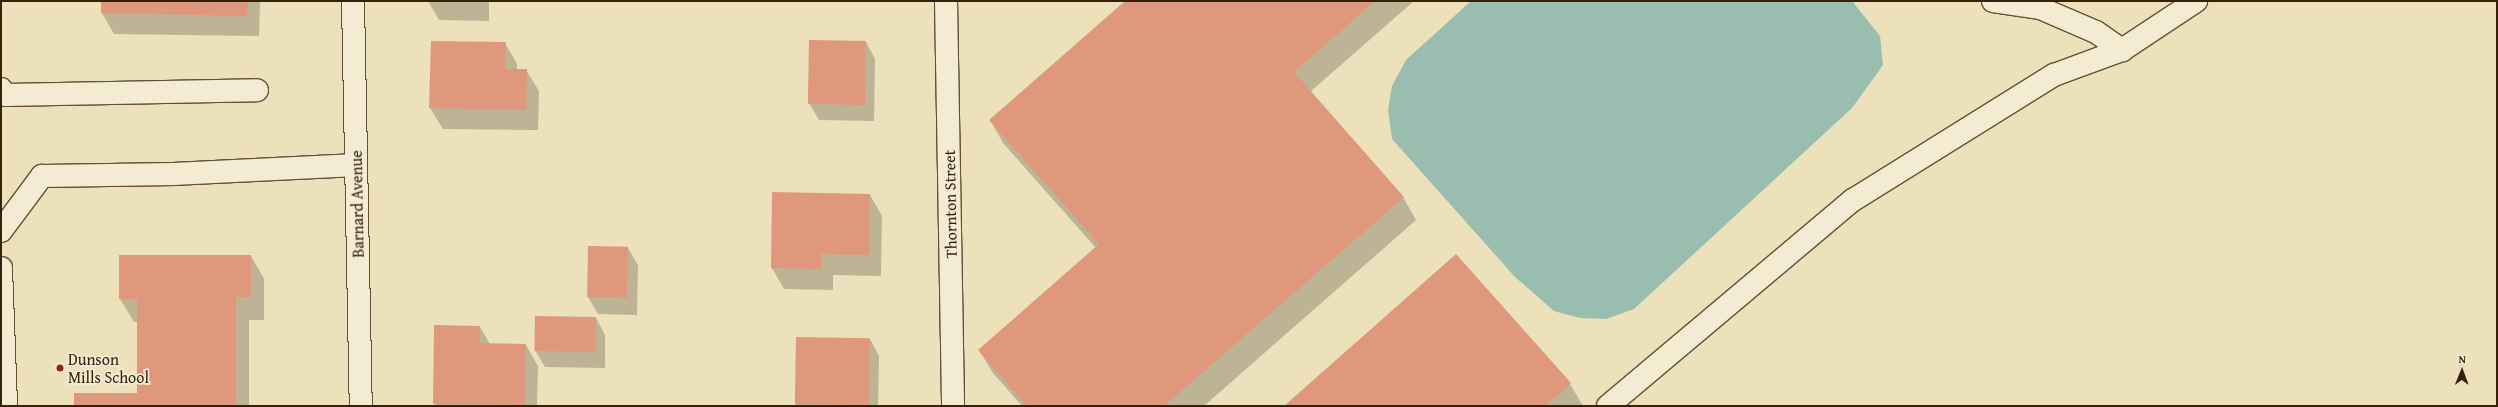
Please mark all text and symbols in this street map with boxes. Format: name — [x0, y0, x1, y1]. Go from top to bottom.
street label: Barnard Avenue — [346, 150, 368, 258]
street label: Thornton Street — [939, 150, 961, 258]
place label: Dunson Mills School — [68, 349, 149, 387]
north arrow — [2442, 351, 2482, 391]
text: N — [2458, 351, 2466, 367]
marker: Dunson Mills School — [55, 363, 65, 373]

